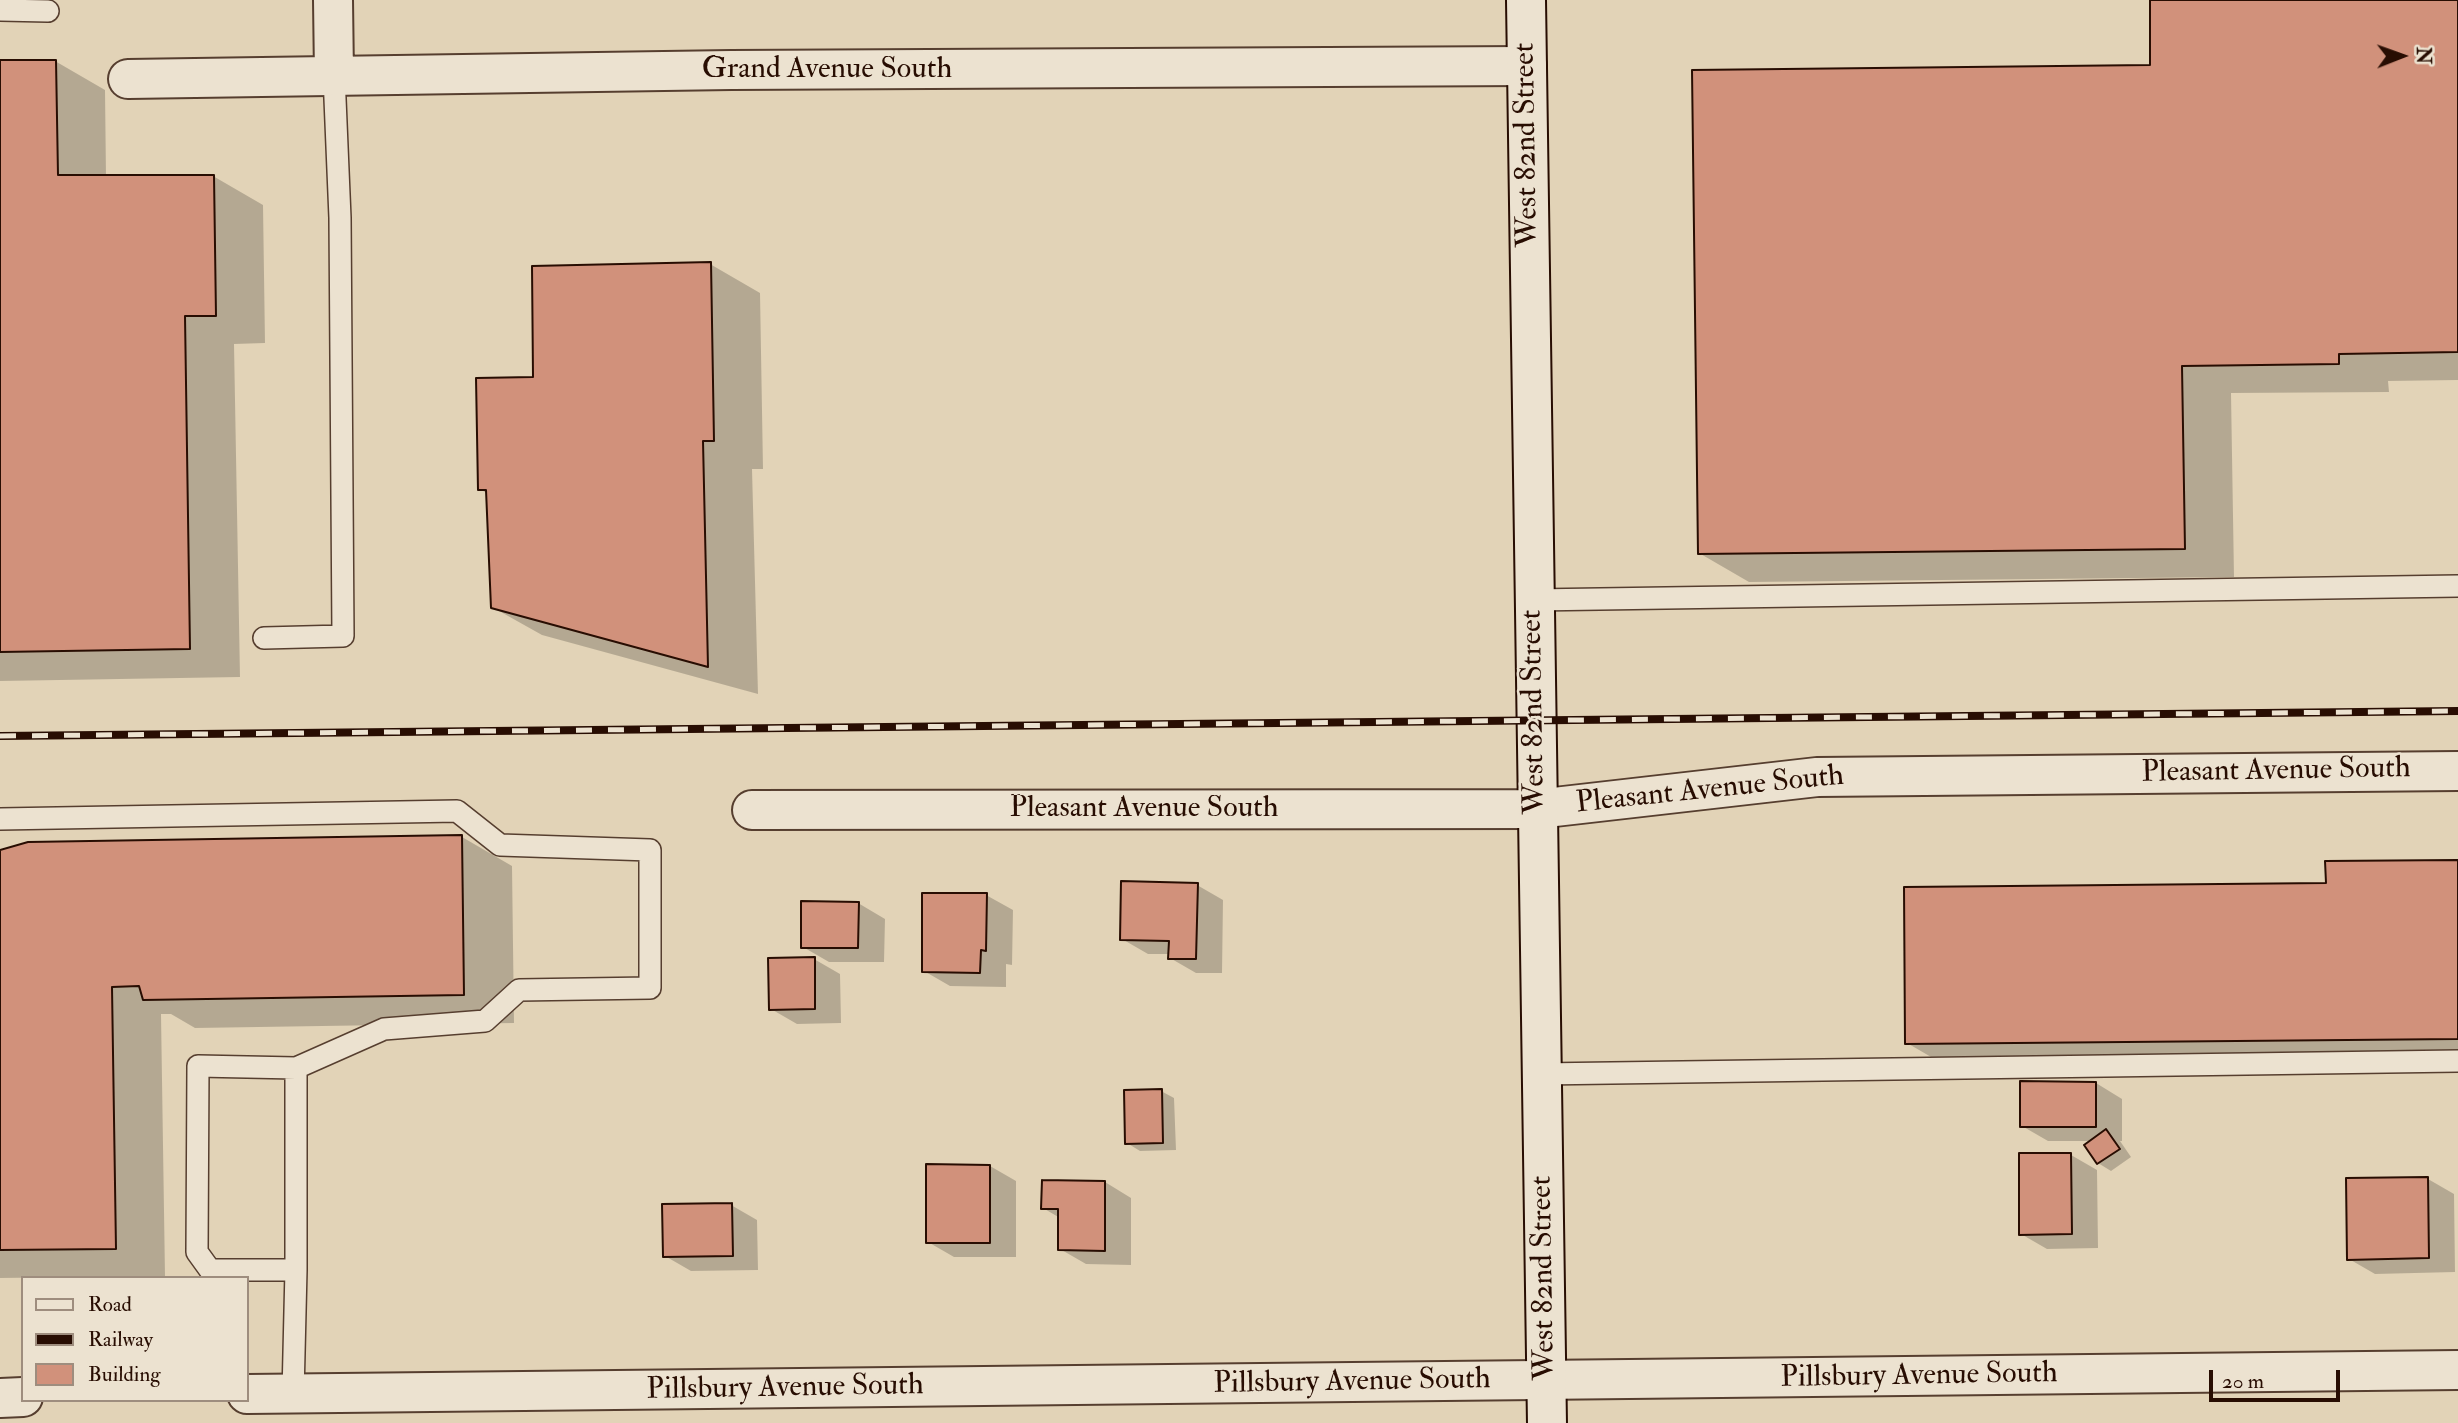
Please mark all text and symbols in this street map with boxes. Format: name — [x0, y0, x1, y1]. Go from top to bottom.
north arrow — [2367, 21, 2437, 91]
street label: West 82nd Street — [1508, 42, 1548, 248]
text: N — [2411, 47, 2435, 64]
street label: Grand Avenue South — [702, 53, 952, 89]
street label: West 82nd Street — [1515, 609, 1555, 815]
street label: Pleasant Avenue South — [2141, 752, 2411, 792]
street label: Pleasant Avenue South — [1574, 759, 1846, 823]
street label: Pleasant Avenue South — [1009, 792, 1279, 828]
street label: West 82nd Street — [1525, 1175, 1565, 1381]
legend — [21, 1276, 248, 1402]
text: Road — [88, 1291, 132, 1318]
text: Railway — [88, 1326, 153, 1353]
scale bar — [2213, 1356, 2344, 1400]
street label: Pillsbury Avenue South — [1780, 1357, 2058, 1397]
text: Building — [88, 1361, 161, 1388]
street label: Pillsbury Avenue South — [1213, 1363, 1491, 1403]
text: 20 m — [2222, 1368, 2264, 1395]
street label: Pillsbury Avenue South — [646, 1369, 924, 1409]

